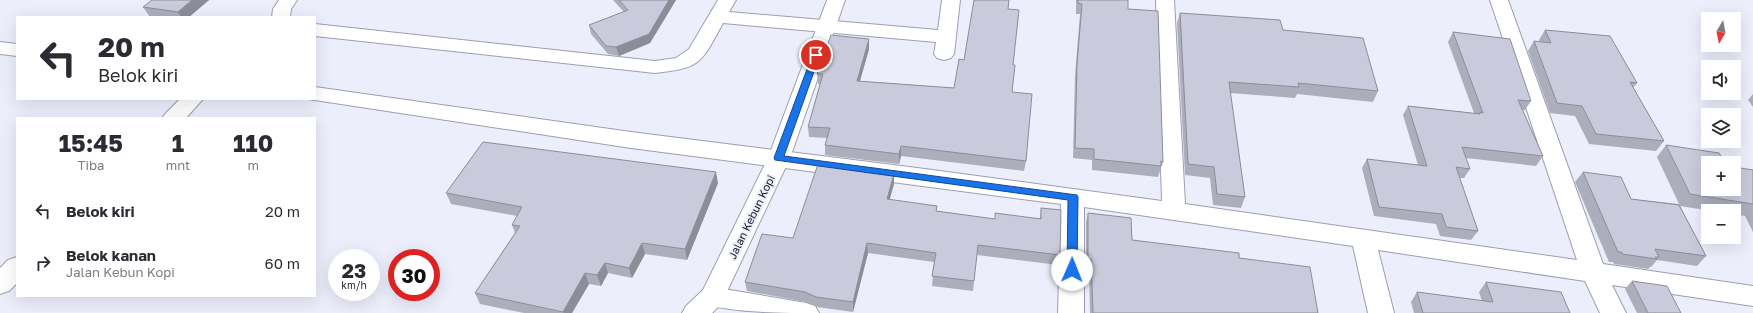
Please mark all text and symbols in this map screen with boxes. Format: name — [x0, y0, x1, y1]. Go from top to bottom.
north arrow — [1701, 12, 1741, 52]
map controls — [1701, 12, 1741, 244]
text: 20 m — [98, 30, 165, 63]
icon: left — [32, 32, 84, 84]
pin — [799, 38, 833, 72]
icon: arrive — [805, 44, 827, 66]
button: sound — [1701, 60, 1741, 100]
text: Belok kiri — [98, 64, 178, 86]
button: layers — [1701, 108, 1741, 148]
text: 15:45 — [59, 128, 123, 157]
text: 1 — [172, 128, 184, 157]
text: 110 — [233, 128, 273, 157]
button: + — [1701, 156, 1741, 196]
text: Tiba — [77, 157, 104, 173]
text: mnt — [166, 157, 190, 173]
text: m — [247, 157, 259, 173]
street label: Jalan Kebun Kopi — [725, 173, 777, 261]
icon: left — [32, 200, 54, 222]
text: Belok kiri — [66, 202, 135, 220]
text: 20 m — [265, 202, 300, 220]
button: − — [1701, 204, 1741, 244]
text: Belok kanan — [66, 246, 156, 264]
speed limit sign: 30 — [388, 249, 440, 301]
position arrow — [1051, 249, 1093, 291]
icon: right — [32, 252, 54, 274]
text: 60 m — [265, 254, 300, 272]
text: 23 — [342, 258, 366, 282]
text: Jalan Kebun Kopi — [66, 264, 175, 280]
text: km/h — [341, 279, 367, 291]

